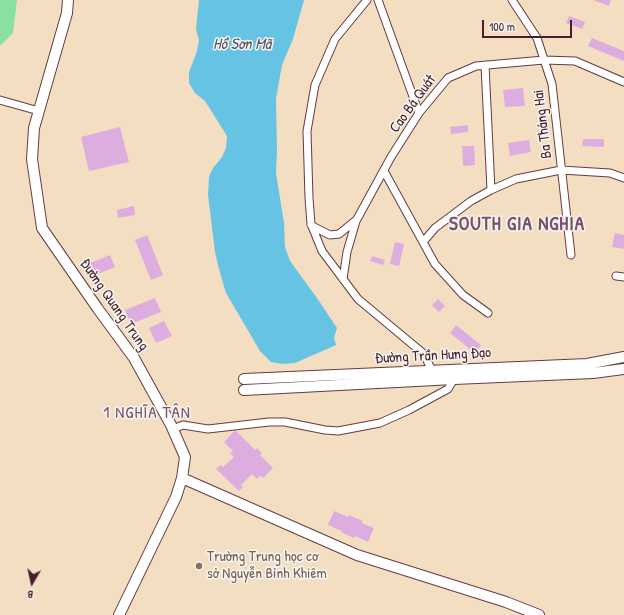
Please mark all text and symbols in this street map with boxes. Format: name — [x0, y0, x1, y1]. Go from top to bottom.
scale bar — [484, 12, 574, 38]
text: 100 m — [489, 18, 515, 35]
water label: Hồ Sơn Mã — [213, 35, 271, 55]
street label: Cao Bá Quát — [386, 71, 440, 137]
street label: Ba Tháng Hai — [530, 89, 556, 159]
district label: SOUTH GIA NGHIA — [449, 214, 585, 236]
street label: Đường Quang Trung — [76, 256, 152, 354]
street label: Đường Trần Hưng Đạo — [375, 344, 491, 368]
district label: 1 NGHĨA TÂN — [103, 403, 191, 423]
place label: Trường Trung học cơ sở Nguyễn Bỉnh Khiêm — [207, 548, 327, 583]
marker: Trường Trung học cơ sở Nguyễn Bỉnh Khiêm — [194, 561, 204, 571]
north arrow — [12, 563, 52, 603]
text: B — [26, 588, 34, 602]

